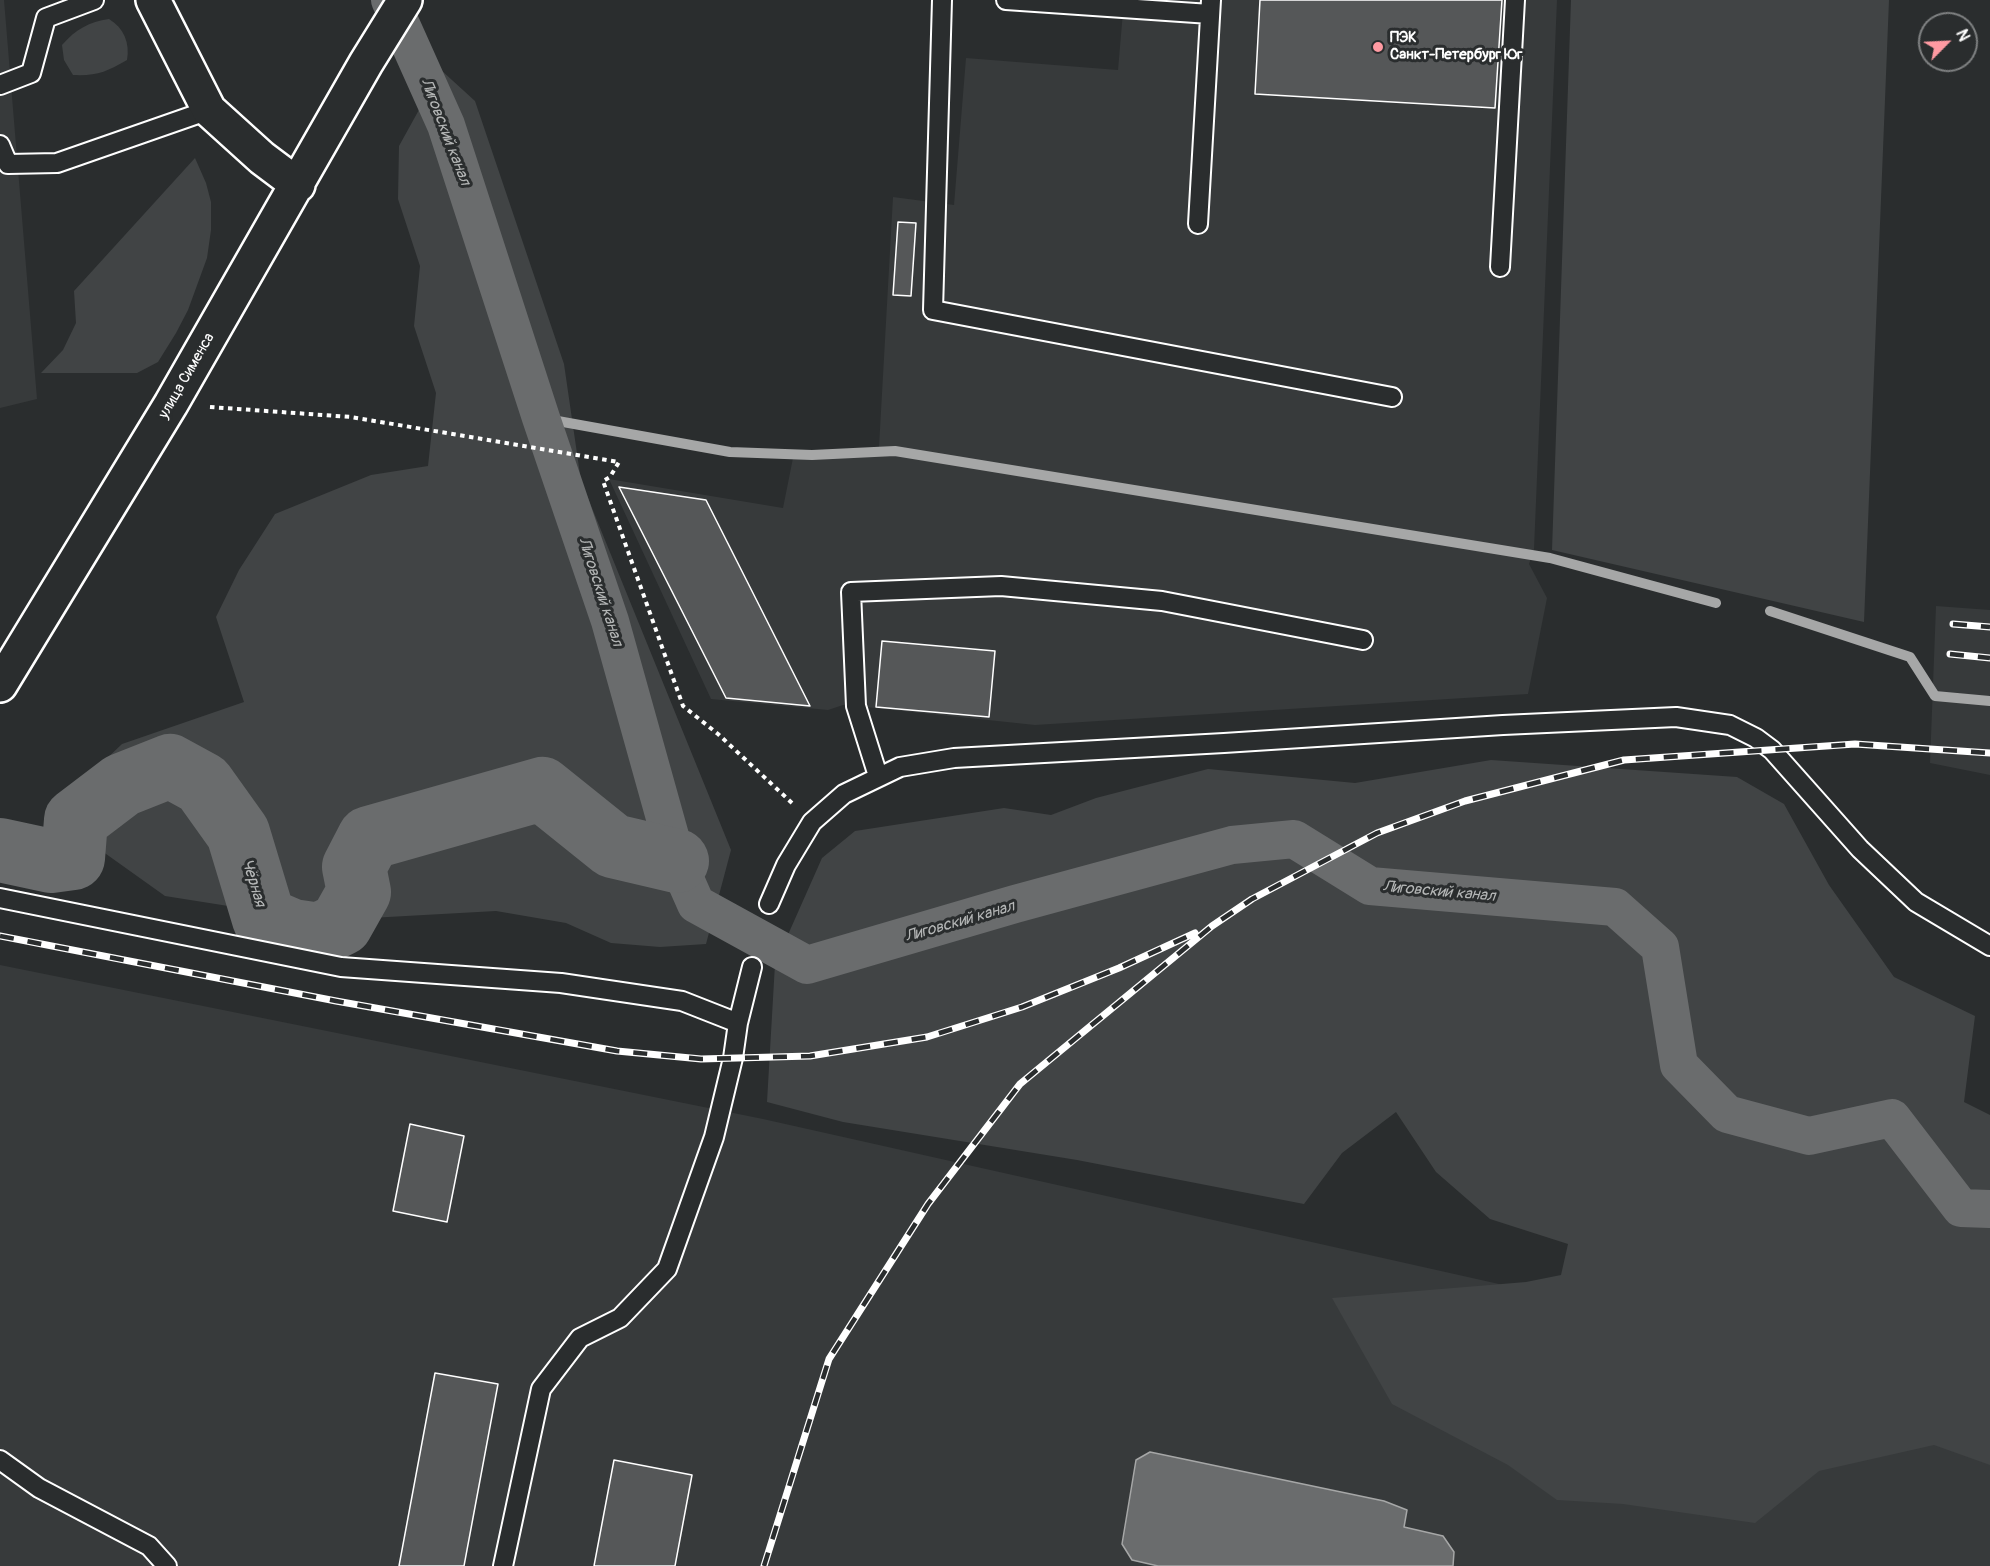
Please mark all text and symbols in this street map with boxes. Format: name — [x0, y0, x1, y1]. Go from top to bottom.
north arrow — [1918, 12, 1978, 72]
text: N — [1951, 26, 1974, 44]
place label: ПЭК Санкт-Петербург Юг — [1390, 29, 1522, 64]
marker: ПЭК Санкт-Петербург Юг — [1371, 40, 1385, 54]
water label: Лиговский канал — [416, 76, 474, 188]
street label: улица Сименса — [155, 330, 219, 422]
water label: Лиговский канал — [573, 535, 627, 649]
water label: Чёрная — [237, 857, 269, 909]
water label: Лиговский канал — [1382, 878, 1496, 906]
water label: Лиговский канал — [903, 897, 1017, 947]

